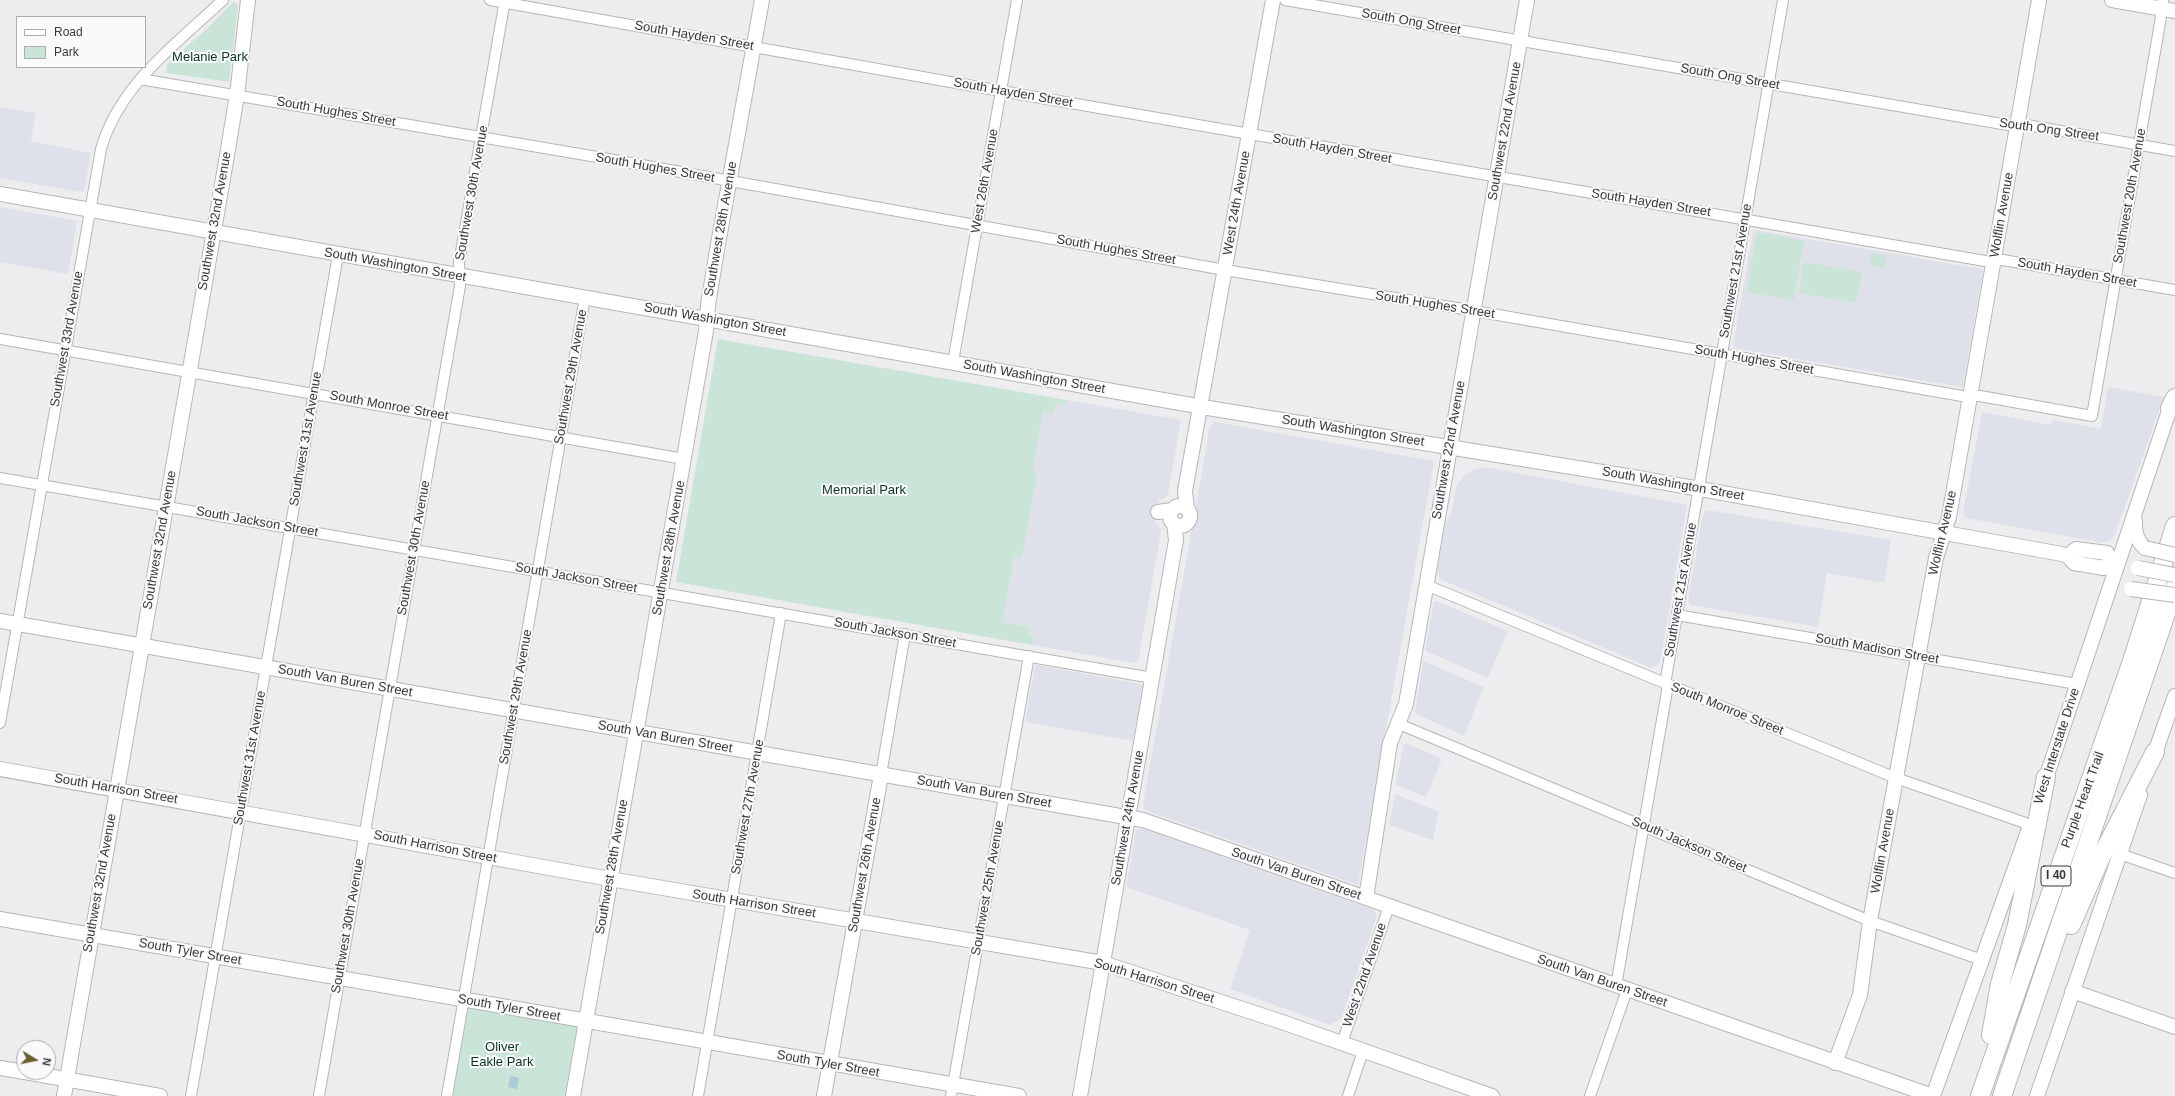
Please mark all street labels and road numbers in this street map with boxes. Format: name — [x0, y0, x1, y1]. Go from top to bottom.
street label: South Ong Street — [1360, 6, 1462, 38]
street label: South Hayden Street — [633, 18, 755, 54]
street label: Southwest 22nd Avenue — [1485, 60, 1525, 202]
street label: South Ong Street — [1679, 61, 1781, 93]
street label: South Hayden Street — [952, 75, 1074, 111]
street label: South Hughes Street — [275, 94, 397, 130]
street label: South Ong Street — [1998, 115, 2100, 145]
street label: Southwest 30th Avenue — [452, 124, 492, 262]
street label: Southwest 20th Avenue — [2110, 127, 2150, 265]
street label: West 26th Avenue — [968, 128, 1002, 234]
street label: South Hayden Street — [1271, 131, 1393, 167]
street label: Southwest 32nd Avenue — [195, 150, 235, 292]
street label: South Hughes Street — [594, 150, 716, 186]
street label: West 24th Avenue — [1220, 150, 1254, 256]
street label: Southwest 28th Avenue — [701, 160, 741, 298]
street label: Wolflin Avenue — [1987, 171, 2017, 259]
street label: South Hayden Street — [1590, 186, 1712, 220]
street label: Southwest 21st Avenue — [1716, 203, 1756, 339]
street label: South Hughes Street — [1055, 232, 1177, 268]
street label: South Washington Street — [323, 245, 467, 285]
street label: South Hayden Street — [2016, 255, 2138, 291]
street label: Southwest 33rd Avenue — [47, 270, 87, 408]
street label: South Hughes Street — [1374, 288, 1496, 322]
street label: South Washington Street — [643, 300, 787, 340]
street label: Southwest 29th Avenue — [551, 308, 591, 446]
street label: South Hughes Street — [1693, 342, 1815, 378]
street label: South Washington Street — [962, 357, 1106, 397]
street label: Southwest 31st Avenue — [286, 371, 326, 507]
street label: Southwest 22nd Avenue — [1429, 379, 1469, 521]
street label: South Monroe Street — [329, 388, 449, 424]
street label: South Washington Street — [1281, 412, 1425, 450]
street label: South Washington Street — [1601, 464, 1745, 504]
street label: Southwest 32nd Avenue — [140, 469, 180, 611]
street label: Southwest 30th Avenue — [394, 479, 434, 617]
street label: Southwest 28th Avenue — [649, 479, 689, 617]
street label: Wolflin Avenue — [1926, 489, 1960, 577]
street label: South Jackson Street — [195, 504, 319, 540]
street label: Southwest 21st Avenue — [1661, 522, 1701, 658]
street label: South Jackson Street — [514, 560, 638, 596]
street label: South Jackson Street — [833, 615, 957, 651]
street label: Southwest 29th Avenue — [496, 628, 536, 766]
street label: South Madison Street — [1814, 630, 1940, 668]
street label: South Van Buren Street — [277, 661, 413, 701]
street label: South Monroe Street — [1668, 679, 1786, 739]
street label: West Interstate Drive — [2031, 686, 2083, 806]
street label: Southwest 31st Avenue — [230, 690, 270, 826]
street label: South Van Buren Street — [597, 717, 733, 757]
street label: Southwest 27th Avenue — [728, 738, 768, 876]
street label: Southwest 24th Avenue — [1108, 749, 1148, 887]
street label: Purple Heart Trail — [2058, 750, 2108, 850]
street label: South Harrison Street — [53, 770, 179, 808]
street label: South Van Buren Street — [916, 772, 1052, 812]
street label: Southwest 26th Avenue — [845, 796, 885, 934]
street label: Southwest 28th Avenue — [592, 798, 632, 936]
street label: Wolflin Avenue — [1868, 807, 1898, 895]
street label: Southwest 32nd Avenue — [80, 812, 120, 954]
street label: South Jackson Street — [1629, 814, 1749, 876]
street label: Southwest 25th Avenue — [968, 819, 1008, 957]
street label: South Harrison Street — [372, 827, 498, 867]
street label: South Van Buren Street — [1229, 844, 1363, 904]
street label: Southwest 30th Avenue — [328, 857, 368, 995]
road number: I 40 — [2041, 866, 2071, 886]
street label: South Harrison Street — [691, 887, 817, 921]
street label: West 22nd Avenue — [1340, 921, 1390, 1029]
street label: South Tyler Street — [137, 935, 243, 969]
street label: South Van Buren Street — [1535, 951, 1669, 1011]
street label: South Harrison Street — [1092, 955, 1216, 1007]
street label: South Tyler Street — [456, 991, 562, 1025]
street label: South Tyler Street — [775, 1047, 881, 1081]

